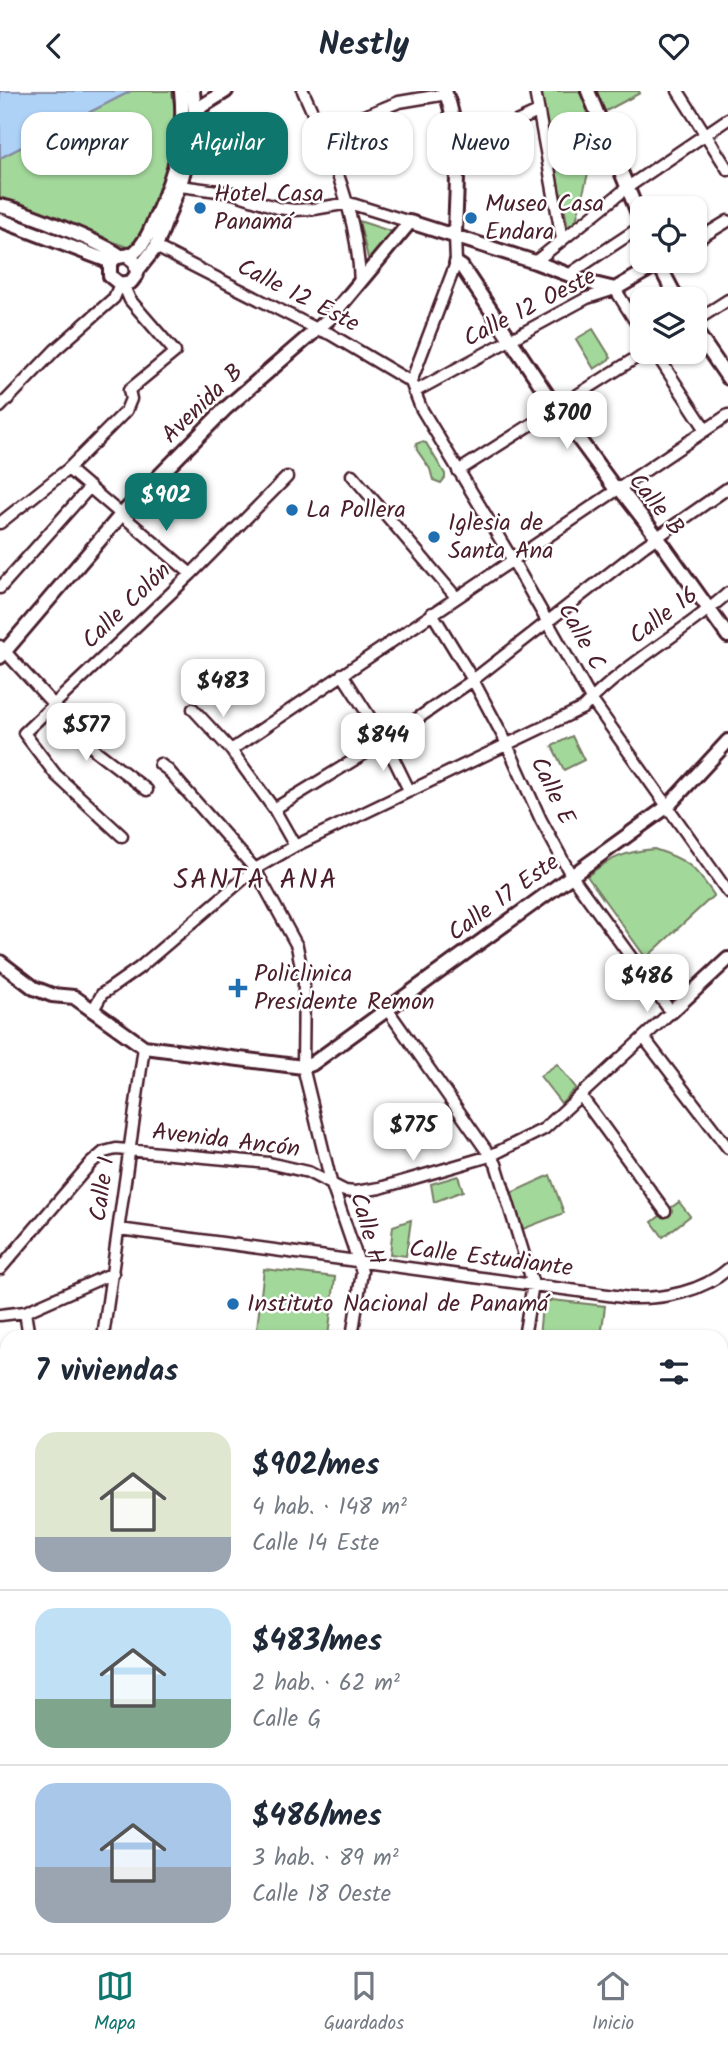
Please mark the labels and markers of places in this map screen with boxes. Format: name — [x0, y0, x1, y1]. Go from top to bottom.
place label: Hotel Casa Panamá — [214, 175, 324, 242]
place label: Museo Casa Endara — [485, 185, 604, 252]
marker: Hotel Casa Panamá — [192, 200, 208, 216]
marker: Museo Casa Endara — [463, 210, 479, 226]
pin: $700 — [526, 391, 608, 451]
pin: $902 — [125, 473, 207, 533]
place label: La Pollera — [306, 491, 406, 530]
marker: La Pollera — [284, 502, 300, 518]
place label: Iglesia de Santa Ana — [448, 504, 554, 571]
marker: Iglesia de Santa Ana — [426, 529, 442, 545]
pin: $483 — [182, 659, 264, 719]
pin: $577 — [45, 703, 127, 763]
pin: $844 — [342, 713, 424, 773]
place label: Policlinica Presidente Remon — [254, 955, 435, 1022]
pin: $486 — [606, 955, 688, 1014]
marker: Policlinica Presidente Remon — [228, 978, 248, 998]
pin: $775 — [372, 1103, 454, 1163]
place label: Instituto Nacional de Panamá — [247, 1285, 551, 1324]
marker: Instituto Nacional de Panamá — [225, 1296, 241, 1312]

